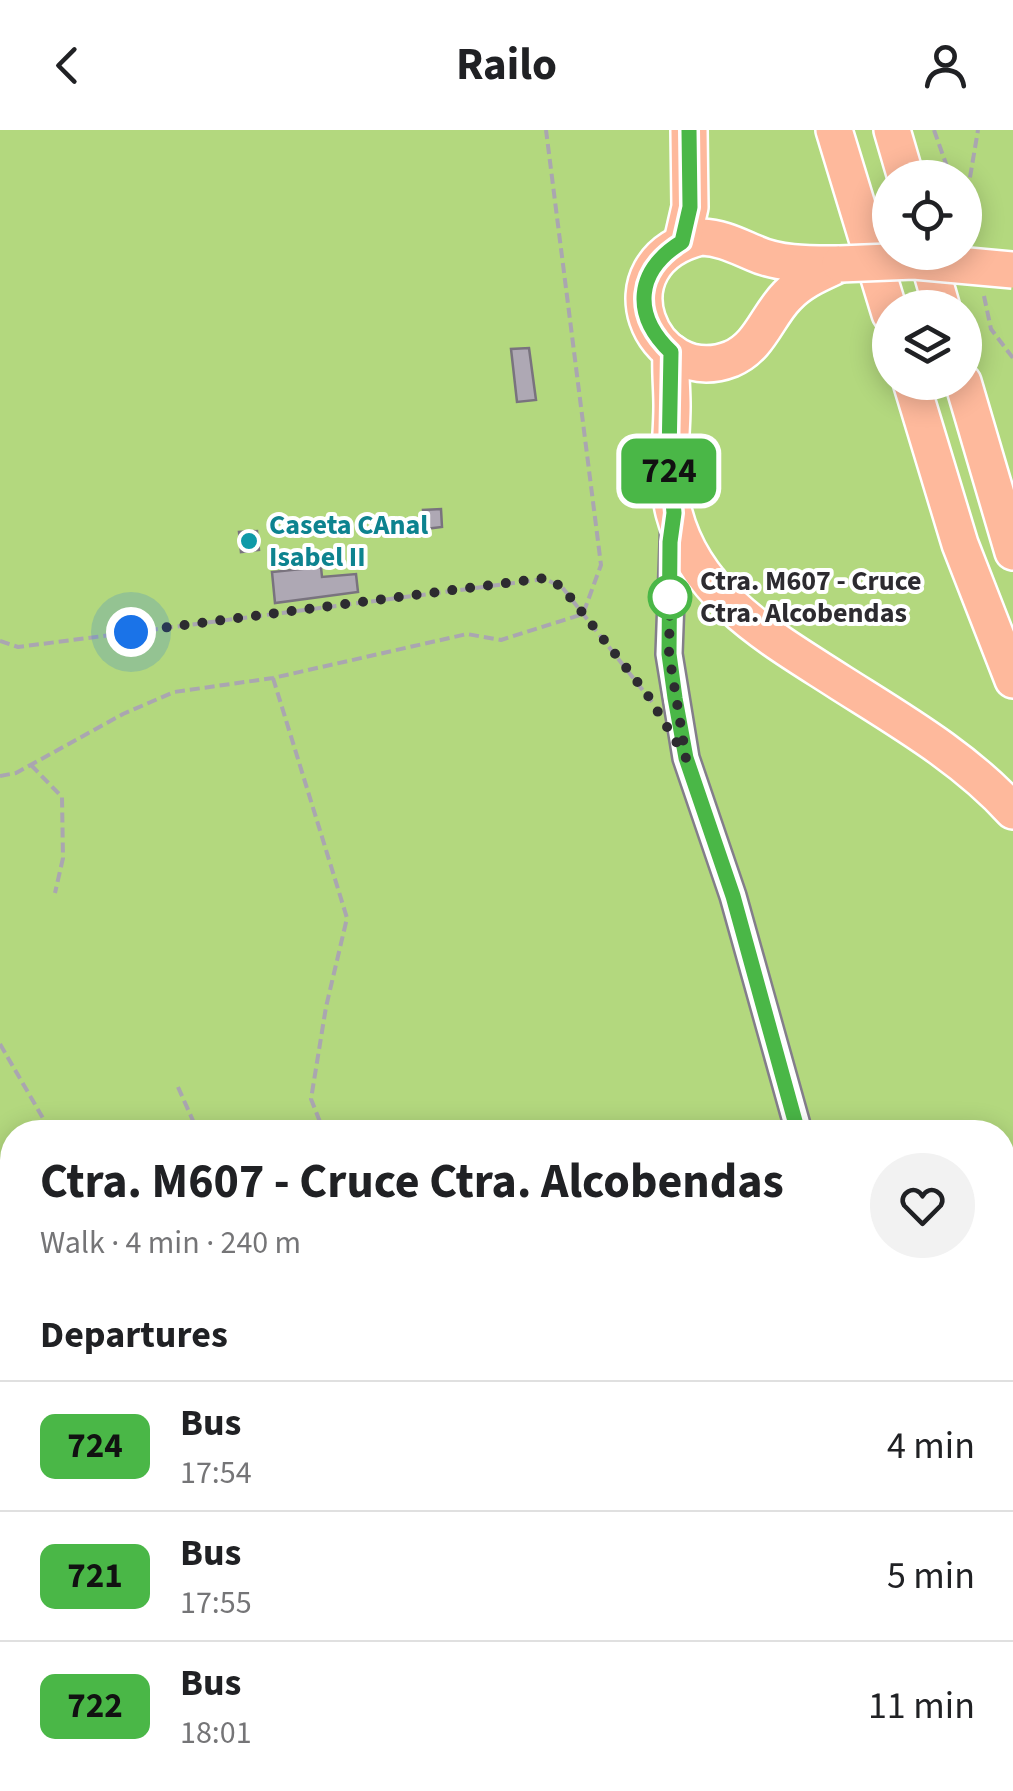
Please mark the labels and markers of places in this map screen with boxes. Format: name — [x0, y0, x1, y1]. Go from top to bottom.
place label: Caseta CAnal Isabel II — [269, 505, 428, 577]
marker: Caseta CAnal Isabel II — [238, 530, 260, 552]
place label: Ctra. M607 - Cruce Ctra. Alcobendas — [700, 561, 921, 633]
marker: Ctra. M607 - Cruce Ctra. Alcobendas — [649, 576, 691, 618]

